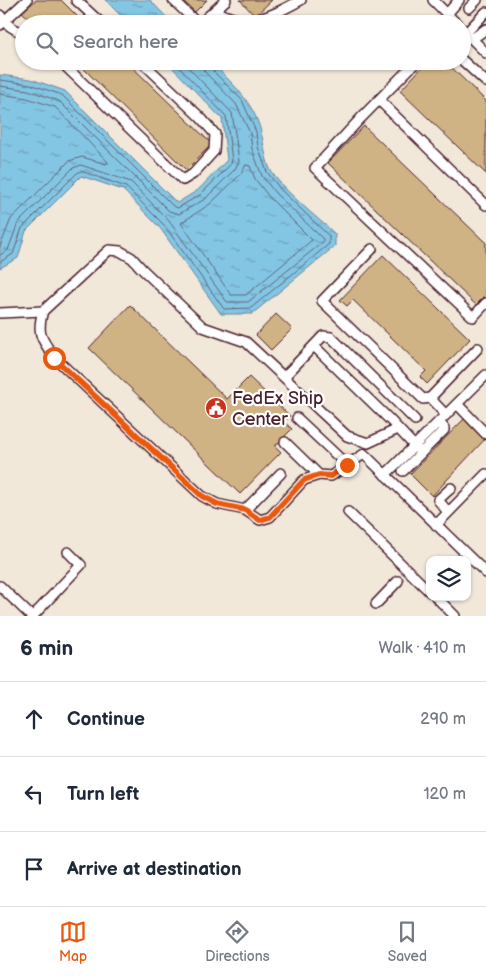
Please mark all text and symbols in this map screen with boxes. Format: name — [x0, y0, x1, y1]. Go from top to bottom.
search box — [15, 15, 471, 70]
icon: search — [33, 29, 61, 57]
text: Search here — [73, 31, 178, 54]
route start — [43, 347, 66, 370]
place label: FedEx Ship Center — [232, 388, 323, 430]
public building icon: FedEx Ship Center — [204, 396, 228, 420]
route end — [336, 454, 359, 477]
map controls — [426, 556, 471, 601]
button: layers — [426, 556, 471, 601]
text: 6 min — [20, 636, 73, 661]
text: Walk · 410 m — [379, 639, 466, 658]
icon: ahead — [20, 705, 48, 733]
text: Continue — [67, 708, 145, 731]
text: 290 m — [420, 710, 466, 729]
icon: left — [20, 780, 48, 808]
text: Turn left — [67, 783, 139, 806]
text: 120 m — [423, 785, 466, 804]
icon: arrive — [20, 855, 48, 883]
text: Arrive at destination — [67, 858, 242, 881]
tab: Map — [59, 918, 87, 965]
tab: Directions — [205, 918, 270, 965]
tab: Saved — [388, 918, 427, 965]

